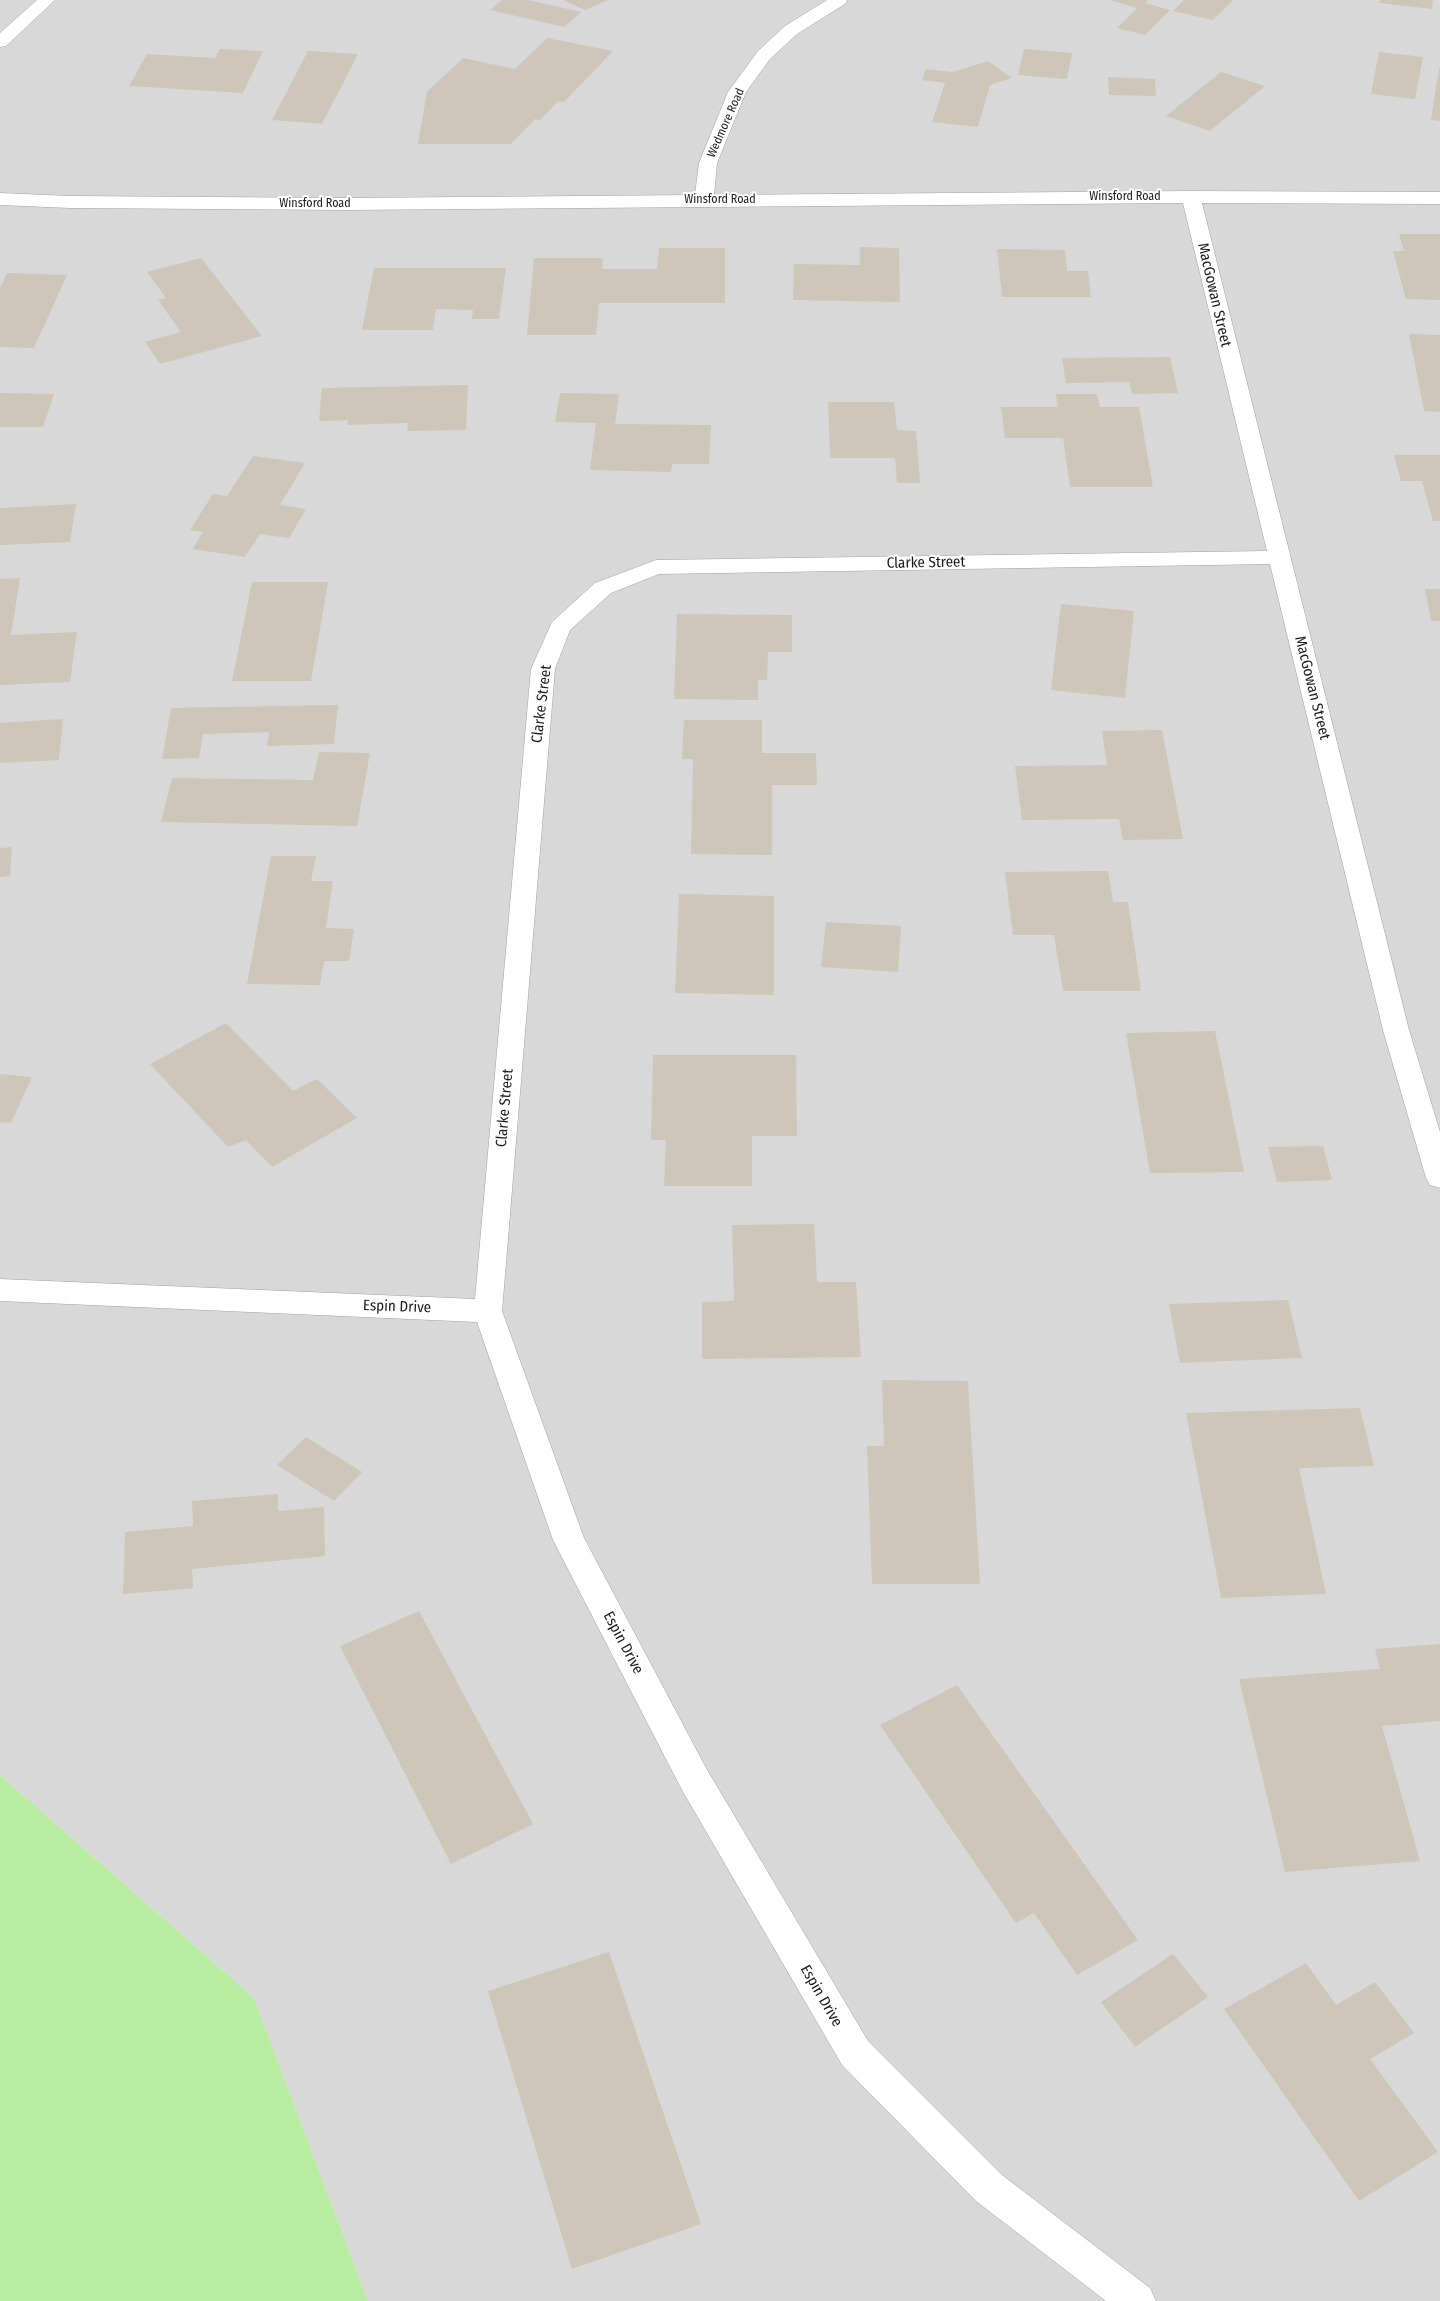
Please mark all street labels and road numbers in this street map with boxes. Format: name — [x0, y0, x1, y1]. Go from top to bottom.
street label: Wedmore Road — [704, 86, 748, 160]
street label: Winsford Road — [1089, 190, 1161, 204]
street label: Winsford Road — [684, 193, 756, 207]
street label: Winsford Road — [279, 197, 351, 211]
street label: MacGowan Street — [1193, 241, 1235, 349]
street label: Clarke Street — [887, 553, 965, 573]
street label: MacGowan Street — [1290, 634, 1334, 742]
street label: Clarke Street — [528, 664, 556, 744]
street label: Clarke Street — [493, 1068, 517, 1148]
street label: Espin Drive — [363, 1297, 431, 1317]
street label: Espin Drive — [599, 1609, 647, 1677]
street label: Espin Drive — [796, 1962, 846, 2030]

